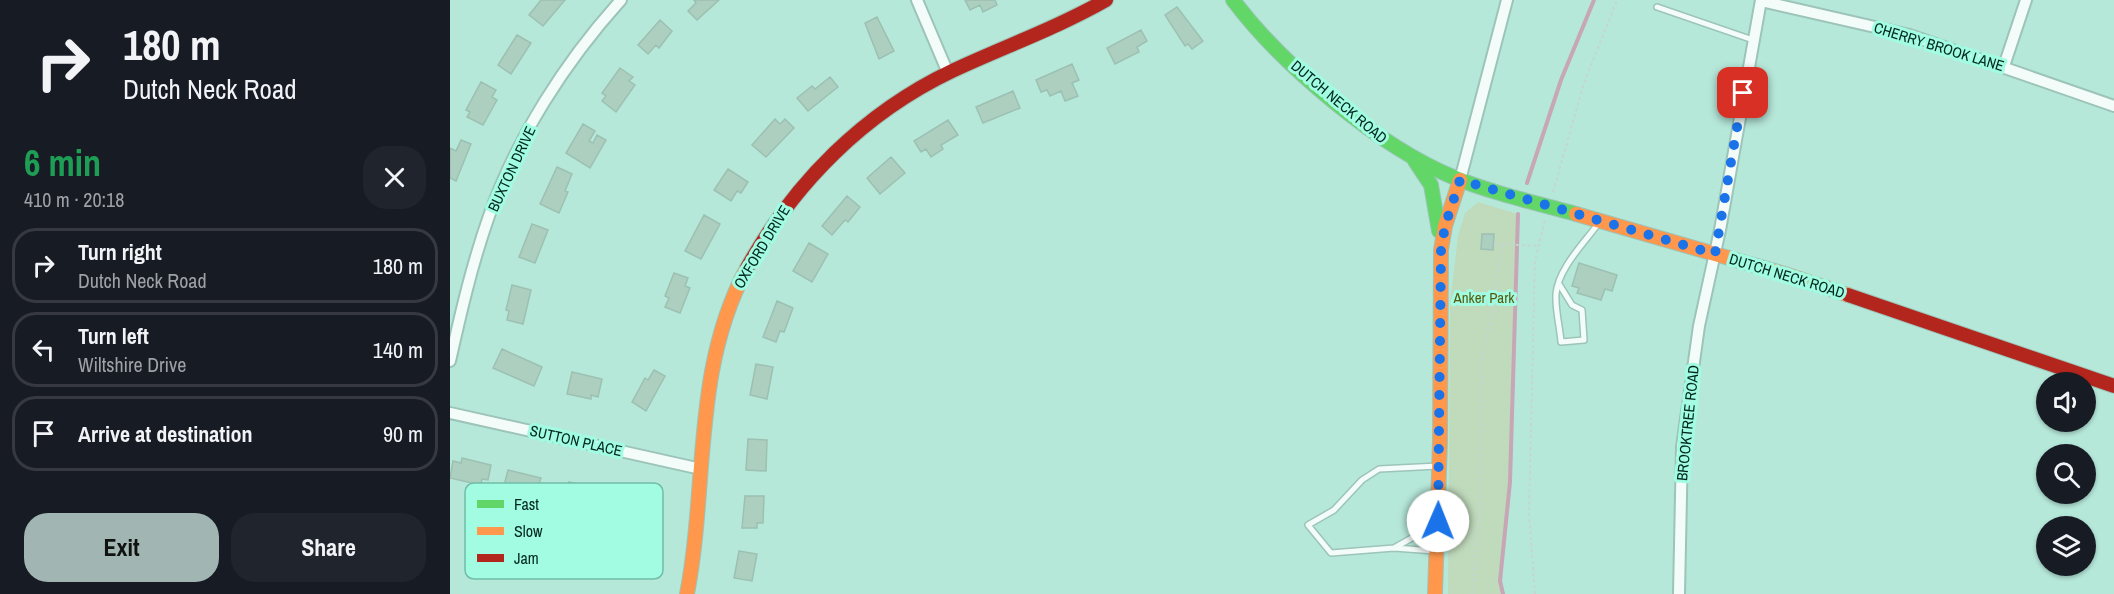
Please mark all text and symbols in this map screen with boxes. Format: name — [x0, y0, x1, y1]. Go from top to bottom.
text: 180 m — [123, 17, 221, 73]
street label: CHERRY BROOK LANE — [1872, 17, 2007, 76]
icon: right — [24, 24, 102, 102]
street label: DUTCH NECK ROAD — [1287, 55, 1392, 148]
pin — [1717, 67, 1768, 118]
text: Dutch Neck Road — [123, 71, 297, 107]
icon: arrive — [1726, 76, 1759, 109]
street label: BUXTON DRIVE — [483, 123, 541, 215]
text: 6 min — [24, 139, 101, 187]
button: close — [363, 146, 426, 209]
text: 410 m · 20:18 — [24, 186, 124, 213]
street label: OXFORD DRIVE — [728, 201, 795, 292]
text: Turn right — [78, 237, 162, 267]
street label: DUTCH NECK ROAD — [1727, 248, 1848, 303]
icon: right — [27, 249, 60, 282]
text: 180 m — [373, 251, 423, 281]
text: Dutch Neck Road — [78, 267, 207, 294]
park label: Anker Park — [1453, 287, 1515, 308]
text: Turn left — [78, 321, 149, 351]
icon: left — [27, 333, 60, 366]
text: 140 m — [373, 335, 423, 365]
text: Wiltshire Drive — [78, 351, 186, 378]
street label: BROOKTREE ROAD — [1671, 364, 1704, 482]
map controls — [2036, 372, 2096, 576]
button: sound — [2036, 372, 2096, 432]
icon: arrive — [27, 417, 60, 450]
text: Arrive at destination — [78, 419, 252, 449]
text: 90 m — [383, 419, 423, 449]
street label: SUTTON PLACE — [528, 420, 624, 461]
button: search — [2036, 444, 2096, 504]
legend — [465, 483, 663, 579]
position arrow — [1406, 489, 1470, 553]
text: Fast — [514, 493, 539, 515]
button: Exit — [24, 513, 219, 582]
button: Share — [231, 513, 426, 582]
button: layers — [2036, 516, 2096, 576]
text: Slow — [514, 520, 543, 542]
text: Jam — [514, 547, 539, 569]

